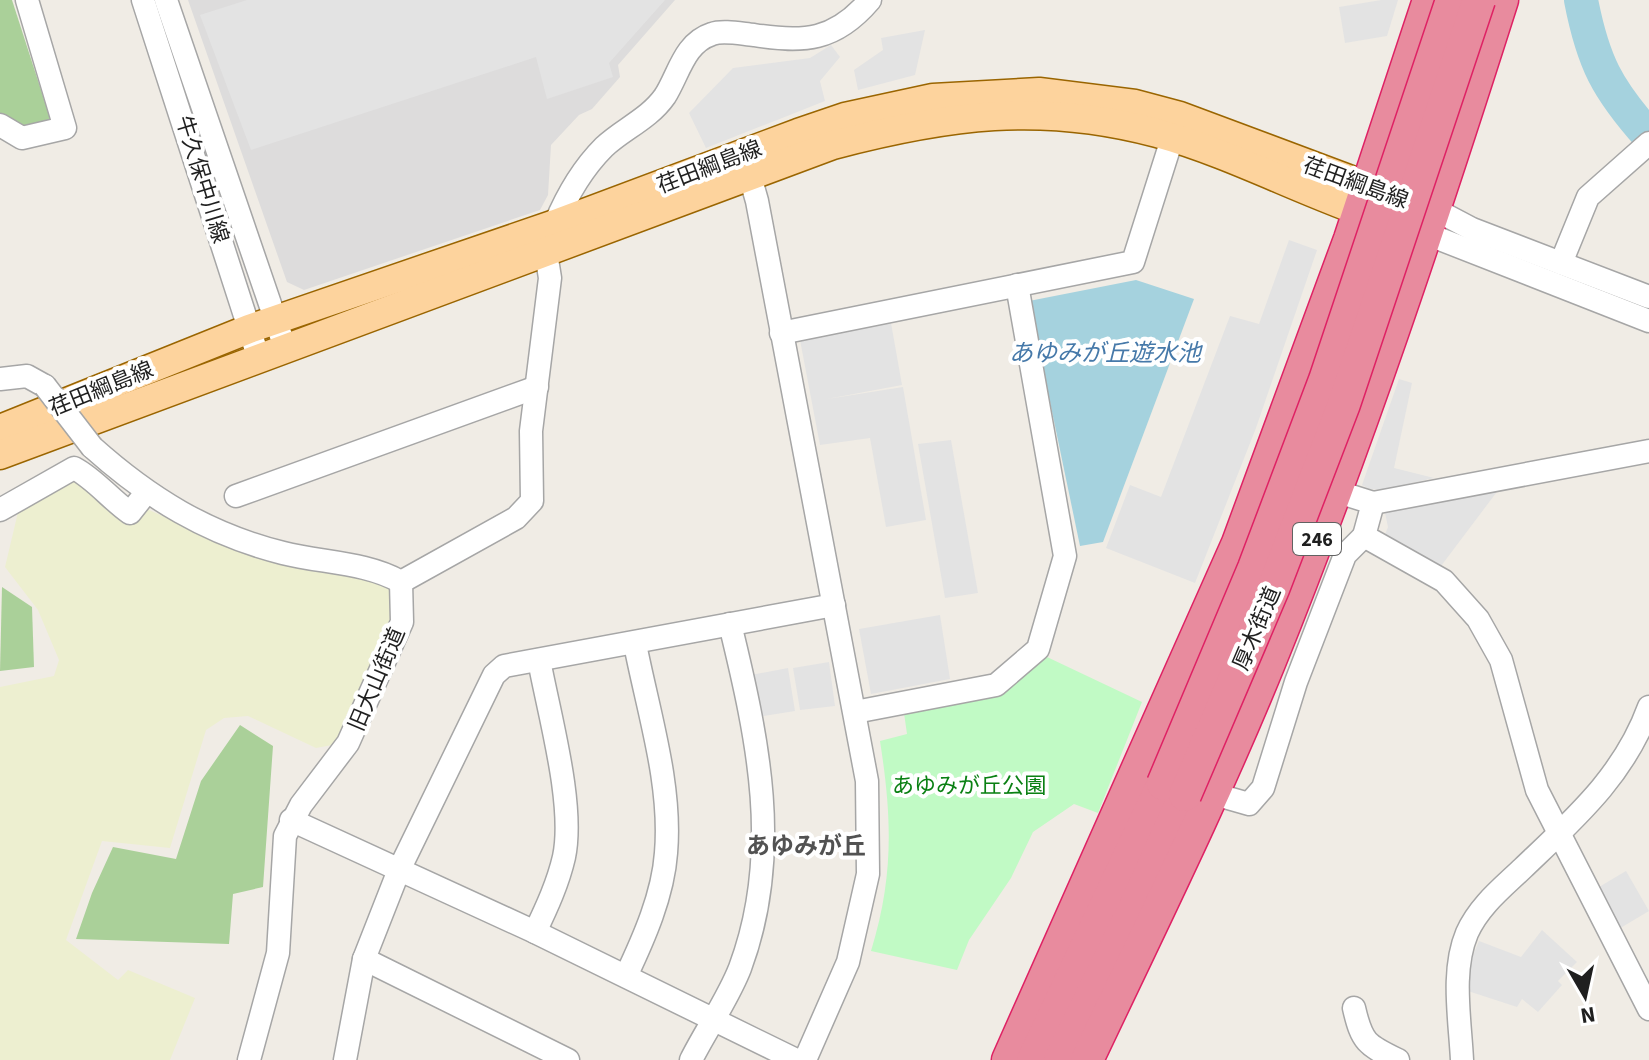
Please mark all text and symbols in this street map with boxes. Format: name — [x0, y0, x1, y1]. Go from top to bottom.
street label: 牛久保中川線 — [167, 111, 237, 247]
street label: 荏田綱島線 — [652, 132, 766, 202]
street label: 荏田綱島線 — [1298, 149, 1413, 217]
water label: あゆみが丘遊水池 — [1009, 336, 1203, 371]
street label: 荏田綱島線 — [44, 353, 158, 424]
road number: 246 — [1293, 523, 1341, 555]
street label: 厚木街道 — [1225, 582, 1289, 675]
street label: 旧大山街道 — [341, 623, 413, 736]
park label: あゆみが丘公園 — [892, 770, 1046, 802]
district label: あゆみが丘 — [746, 829, 866, 864]
north arrow — [1545, 956, 1625, 1036]
text: N — [1578, 998, 1598, 1032]

